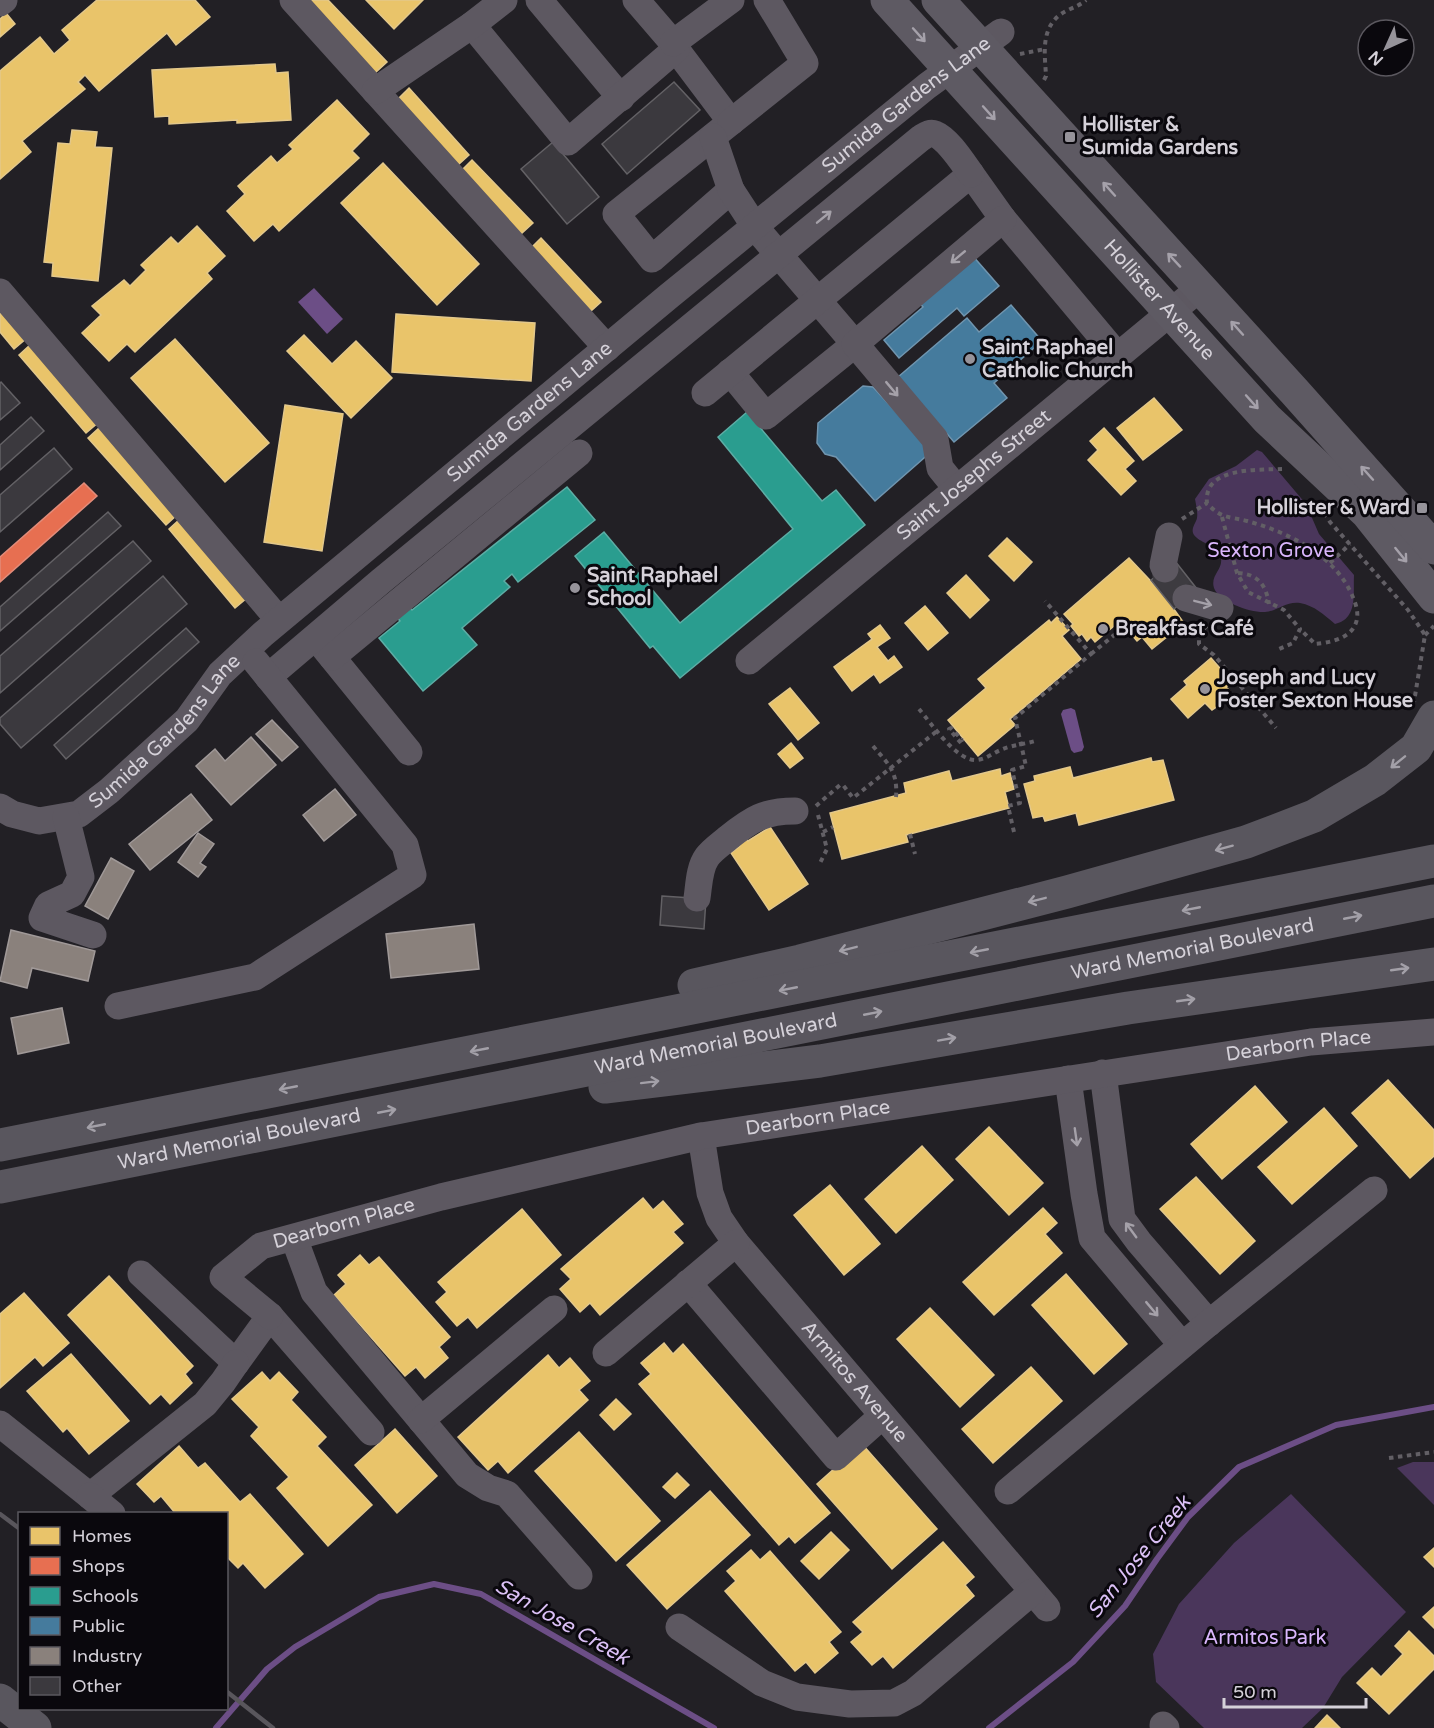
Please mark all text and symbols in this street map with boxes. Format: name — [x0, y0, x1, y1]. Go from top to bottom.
north arrow — [1356, 18, 1416, 78]
one-way arrow — [912, 27, 926, 42]
street label: Sumida Gardens Lane — [817, 32, 995, 179]
text: N — [1364, 46, 1388, 70]
one-way arrow — [982, 105, 996, 120]
place label: Hollister & Sumida Gardens — [1082, 113, 1239, 160]
marker: Hollister & Sumida Gardens — [1063, 130, 1077, 144]
one-way arrow — [1102, 181, 1116, 196]
one-way arrow — [816, 211, 832, 224]
street label: Hollister Avenue — [1098, 235, 1220, 365]
one-way arrow — [951, 250, 966, 264]
one-way arrow — [1167, 252, 1181, 267]
one-way arrow — [1230, 321, 1244, 336]
street label: Sumida Gardens Lane — [442, 336, 617, 488]
place label: Saint Raphael Catholic Church — [982, 336, 1133, 383]
marker: Saint Raphael Catholic Church — [963, 352, 977, 366]
one-way arrow — [885, 381, 899, 396]
one-way arrow — [1245, 394, 1259, 409]
street label: Saint Josephs Street — [892, 404, 1056, 546]
one-way arrow — [1360, 466, 1374, 481]
place label: Hollister & Ward — [1256, 496, 1410, 520]
marker: Hollister & Ward — [1415, 501, 1429, 515]
park label: Sexton Grove — [1207, 539, 1335, 563]
one-way arrow — [1394, 547, 1407, 563]
place label: Saint Raphael School — [587, 564, 718, 611]
marker: Saint Raphael School — [568, 581, 582, 595]
one-way arrow — [1193, 598, 1212, 610]
place label: Breakfast Café — [1115, 617, 1254, 641]
marker: Breakfast Café — [1096, 622, 1110, 636]
street label: Sumida Gardens Lane — [84, 649, 245, 814]
place label: Joseph and Lucy Foster Sexton House — [1216, 666, 1413, 713]
marker: Joseph and Lucy Foster Sexton House — [1198, 682, 1212, 696]
one-way arrow — [1391, 755, 1406, 769]
one-way arrow — [1215, 843, 1234, 854]
one-way arrow — [1027, 895, 1046, 907]
one-way arrow — [1182, 904, 1201, 915]
one-way arrow — [1342, 911, 1362, 922]
street label: Ward Memorial Boulevard — [1069, 913, 1316, 985]
one-way arrow — [839, 943, 858, 955]
one-way arrow — [970, 946, 990, 957]
one-way arrow — [1390, 963, 1409, 974]
one-way arrow — [779, 984, 798, 995]
one-way arrow — [1176, 994, 1196, 1005]
one-way arrow — [863, 1007, 883, 1018]
street label: Ward Memorial Boulevard — [592, 1008, 839, 1080]
street label: Dearborn Place — [1224, 1025, 1372, 1067]
one-way arrow — [936, 1033, 956, 1044]
one-way arrow — [470, 1045, 489, 1056]
one-way arrow — [639, 1076, 659, 1087]
one-way arrow — [278, 1083, 298, 1094]
street label: Dearborn Place — [744, 1095, 892, 1141]
street label: Ward Memorial Boulevard — [116, 1103, 363, 1175]
one-way arrow — [377, 1105, 396, 1116]
one-way arrow — [87, 1120, 106, 1132]
one-way arrow — [1070, 1126, 1081, 1146]
street label: Dearborn Place — [270, 1193, 418, 1254]
one-way arrow — [1125, 1223, 1137, 1239]
one-way arrow — [1145, 1301, 1159, 1316]
street label: Armitos Avenue — [796, 1316, 913, 1448]
water label: San Jose Creek — [1082, 1489, 1197, 1623]
legend — [18, 1512, 228, 1710]
text: Homes — [72, 1525, 132, 1547]
text: Shops — [72, 1555, 125, 1577]
water label: San Jose Creek — [491, 1574, 635, 1671]
text: Schools — [72, 1585, 139, 1607]
text: Public — [72, 1615, 125, 1637]
park label: Armitos Park — [1204, 1626, 1327, 1650]
text: Industry — [72, 1645, 143, 1667]
scale bar — [1224, 1671, 1366, 1709]
text: Other — [72, 1675, 122, 1697]
text: 50 m — [1233, 1681, 1277, 1703]

